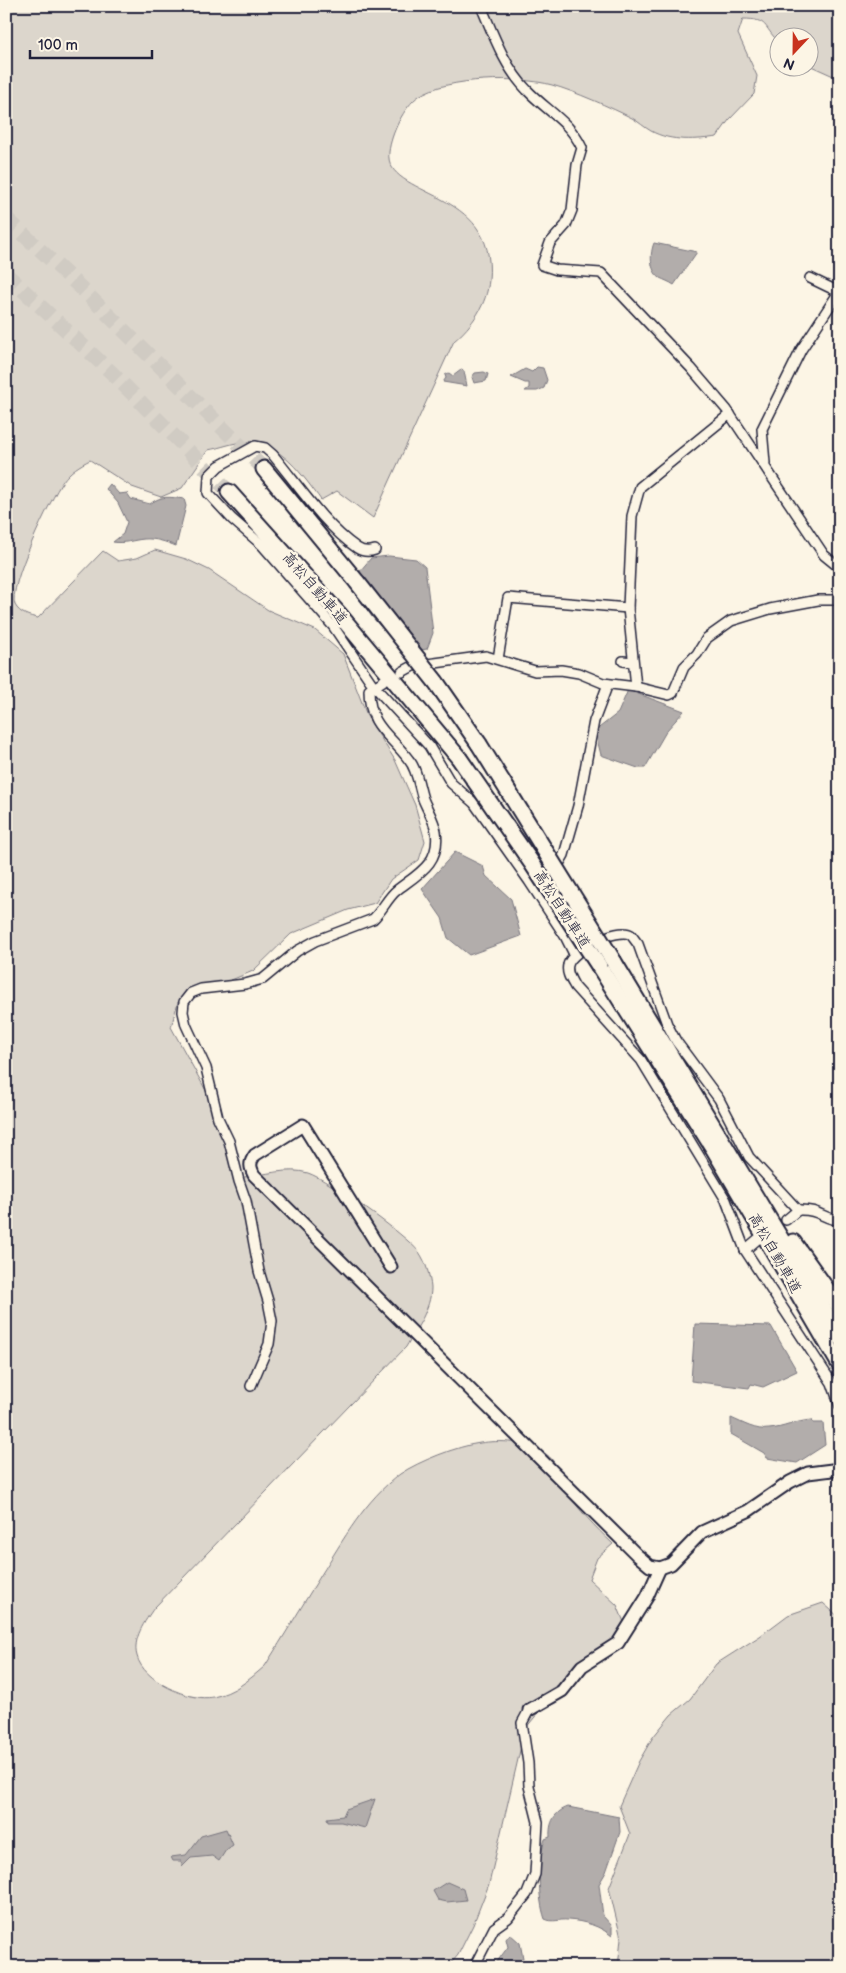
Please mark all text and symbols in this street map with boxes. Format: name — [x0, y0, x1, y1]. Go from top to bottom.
scale bar — [30, 28, 152, 60]
north arrow — [768, 28, 818, 78]
text: 100 m — [38, 36, 78, 55]
text: N — [781, 54, 797, 73]
street label: 高松自動車道 — [278, 548, 351, 629]
street label: 高松自動車道 — [529, 866, 594, 952]
street label: 高松自動車道 — [744, 1210, 805, 1297]

